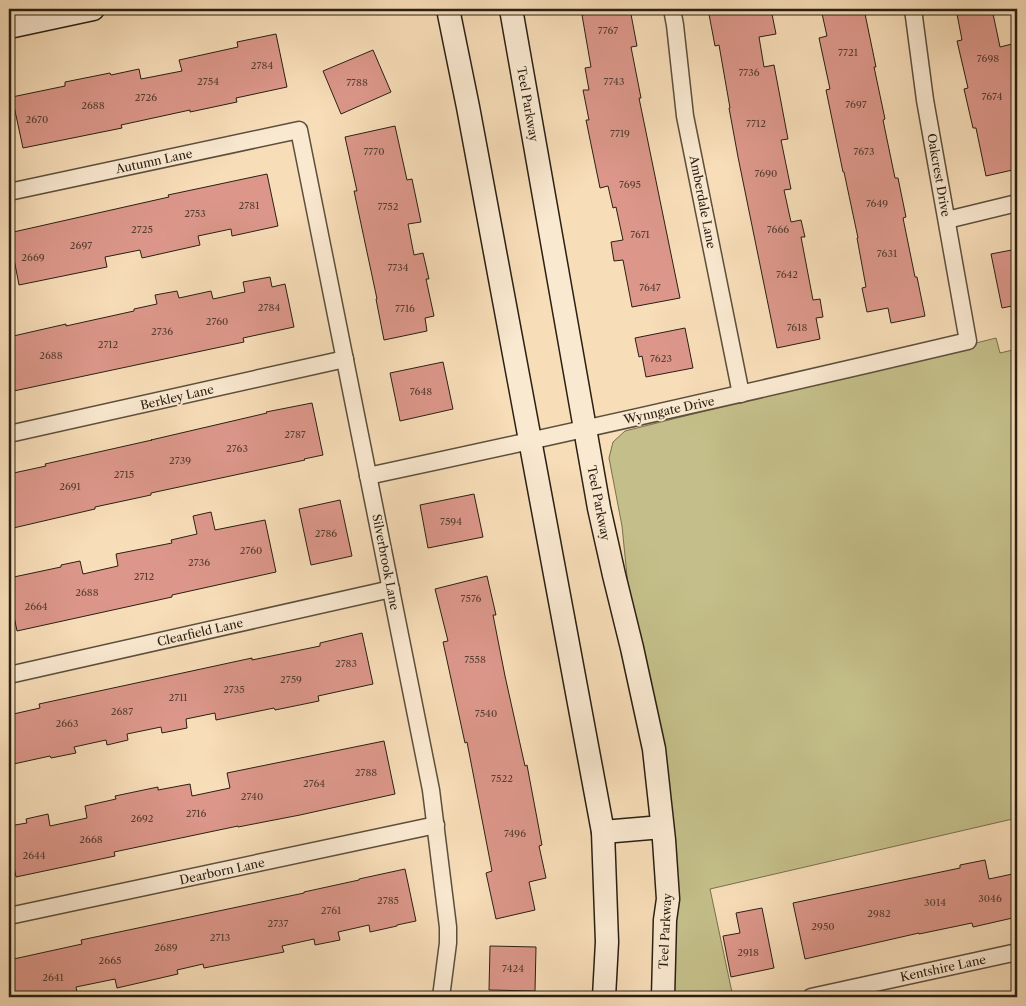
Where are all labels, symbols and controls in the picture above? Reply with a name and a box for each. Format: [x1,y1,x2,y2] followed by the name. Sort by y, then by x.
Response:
[598,24,618,37] house number: 7767
[838,46,859,59] house number: 7721
[977,52,999,65] house number: 7698
[251,59,273,72] house number: 2784
[514,65,542,143] street label: Teel Parkway
[738,66,760,79] house number: 7736
[197,75,219,88] house number: 2754
[604,75,624,88] house number: 7743
[346,76,368,89] house number: 7788
[982,90,1003,103] house number: 7674
[135,91,157,104] house number: 2726
[845,98,867,111] house number: 7697
[81,99,105,112] house number: 2688
[26,113,48,126] house number: 2670
[746,117,766,130] house number: 7712
[610,127,630,140] house number: 7719
[924,132,954,218] street label: Oakcrest Drive
[113,145,194,177] street label: Autumn Lane
[363,145,385,158] house number: 7770
[854,145,874,158] house number: 7673
[686,153,719,250] street label: Amberdale Lane
[755,167,777,180] house number: 7690
[619,178,641,191] house number: 7695
[866,197,888,210] house number: 7649
[239,199,260,212] house number: 2781
[377,200,399,213] house number: 7752
[184,207,206,220] house number: 2753
[131,223,153,236] house number: 2725
[767,223,789,236] house number: 7666
[630,228,651,241] house number: 7671
[70,239,92,252] house number: 2697
[877,247,898,260] house number: 7631
[21,251,45,264] house number: 2669
[387,261,409,274] house number: 7734
[776,268,798,281] house number: 7642
[639,281,661,294] house number: 7647
[258,301,280,314] house number: 2784
[395,302,415,315] house number: 7716
[206,315,228,328] house number: 2760
[787,321,807,334] house number: 7618
[151,325,173,338] house number: 2736
[98,338,119,351] house number: 2712
[39,349,63,362] house number: 2688
[650,352,672,365] house number: 7623
[139,381,216,413] street label: Berkley Lane
[410,385,432,398] house number: 7648
[621,393,716,427] street label: Wynngate Drive
[284,428,306,441] house number: 2787
[226,442,248,455] house number: 2763
[169,454,191,467] house number: 2739
[584,464,614,542] street label: Teel Parkway
[114,468,134,481] house number: 2715
[59,480,82,493] house number: 2691
[369,513,403,612] street label: Silverbrook Lane
[440,515,462,528] house number: 7594
[315,527,337,540] house number: 2786
[240,544,262,557] house number: 2760
[188,556,210,569] house number: 2736
[134,570,155,583] house number: 2712
[75,586,99,599] house number: 2688
[461,592,482,605] house number: 7576
[24,600,48,613] house number: 2664
[156,615,245,649] street label: Clearfield Lane
[464,653,486,666] house number: 7558
[335,657,357,670] house number: 2783
[280,673,302,686] house number: 2759
[223,683,245,696] house number: 2735
[168,691,188,704] house number: 2711
[111,705,133,718] house number: 2687
[475,707,497,720] house number: 7540
[56,717,78,730] house number: 2663
[355,766,377,779] house number: 2788
[491,772,513,785] house number: 7522
[303,777,325,790] house number: 2764
[241,790,263,803] house number: 2740
[186,807,207,820] house number: 2716
[130,812,154,825] house number: 2692
[504,827,526,840] house number: 7496
[79,833,103,846] house number: 2668
[22,849,46,862] house number: 2644
[178,855,266,887] street label: Dearborn Lane
[656,892,674,969] street label: Teel Parkway
[978,892,1002,905] house number: 3046
[377,894,399,907] house number: 2785
[924,896,946,909] house number: 3014
[321,904,342,917] house number: 2761
[867,907,891,920] house number: 2982
[267,917,289,930] house number: 2737
[811,920,835,933] house number: 2950
[210,931,230,944] house number: 2713
[154,941,178,954] house number: 2689
[737,946,759,959] house number: 2918
[899,952,987,984] street label: Kentshire Lane
[99,954,121,967] house number: 2665
[502,962,524,975] house number: 7424
[42,971,65,984] house number: 2641

